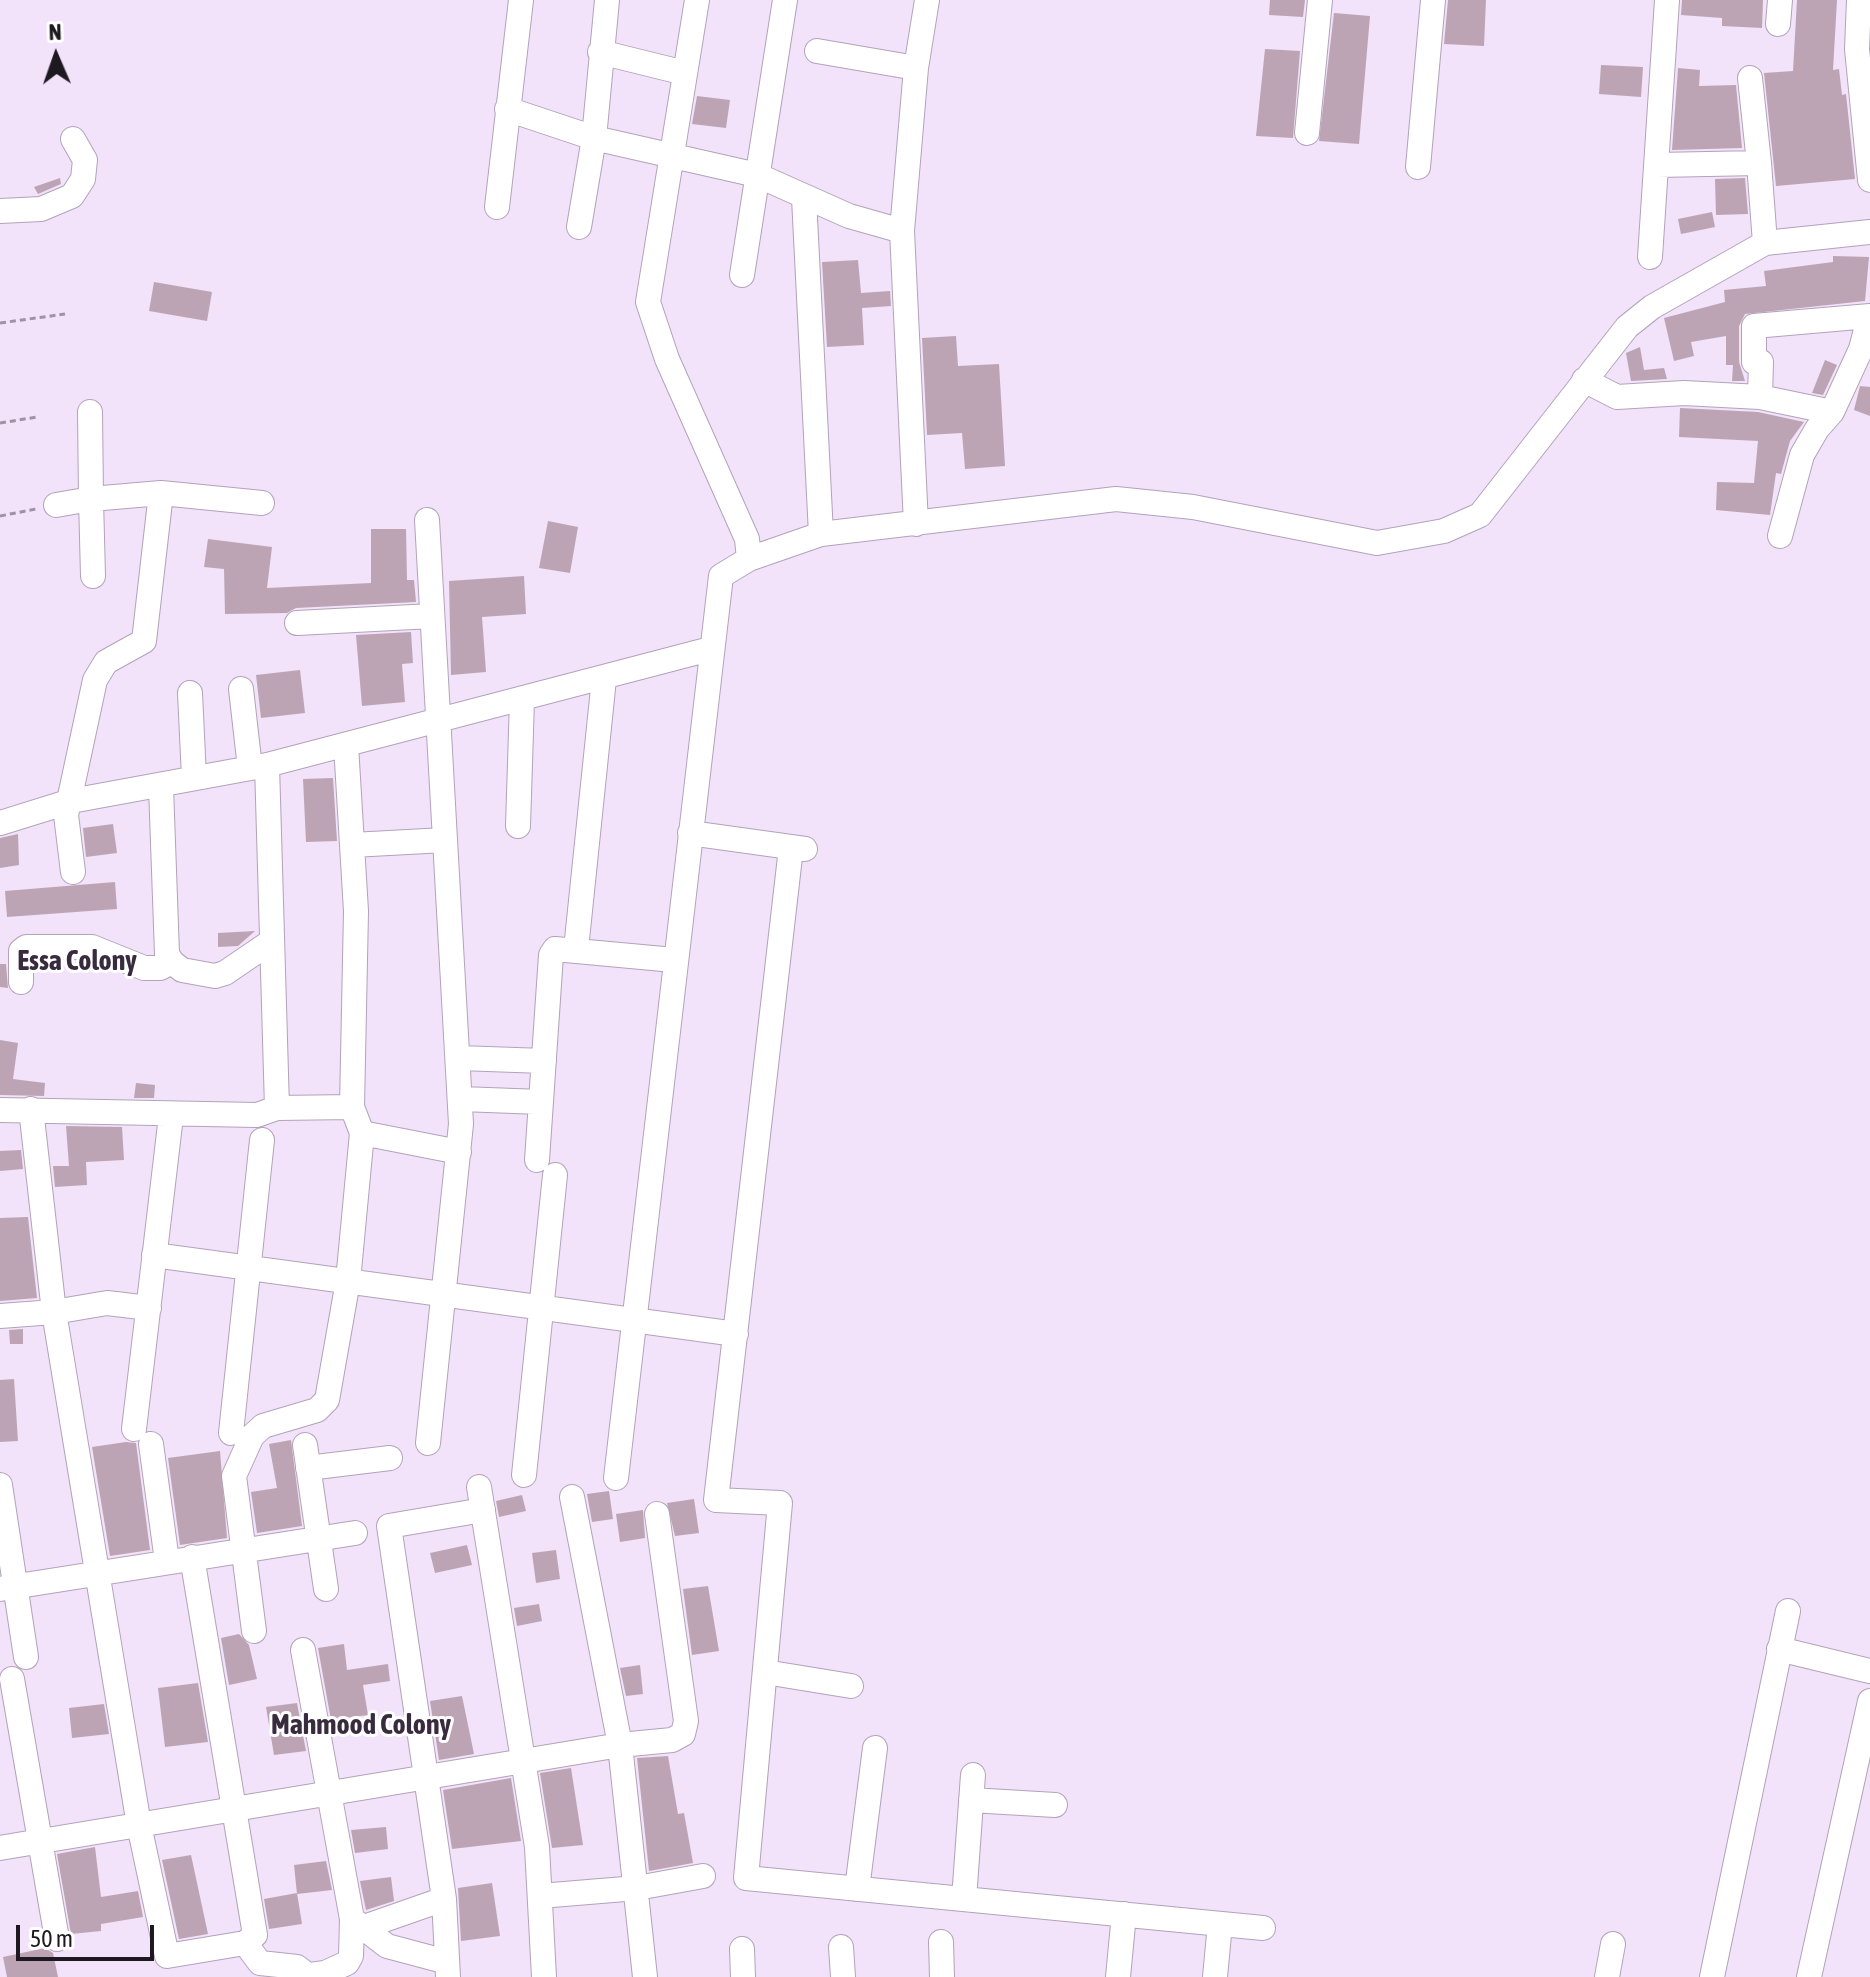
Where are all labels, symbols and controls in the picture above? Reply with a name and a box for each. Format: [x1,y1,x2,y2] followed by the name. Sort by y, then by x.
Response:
[16,16,96,96] north arrow
[48,19,62,45] text: N
[17,944,137,978] district label: Essa Colony
[271,1708,451,1742] district label: Mahmood Colony
[20,1909,158,1959] scale bar
[30,1925,73,1952] text: 50 m

